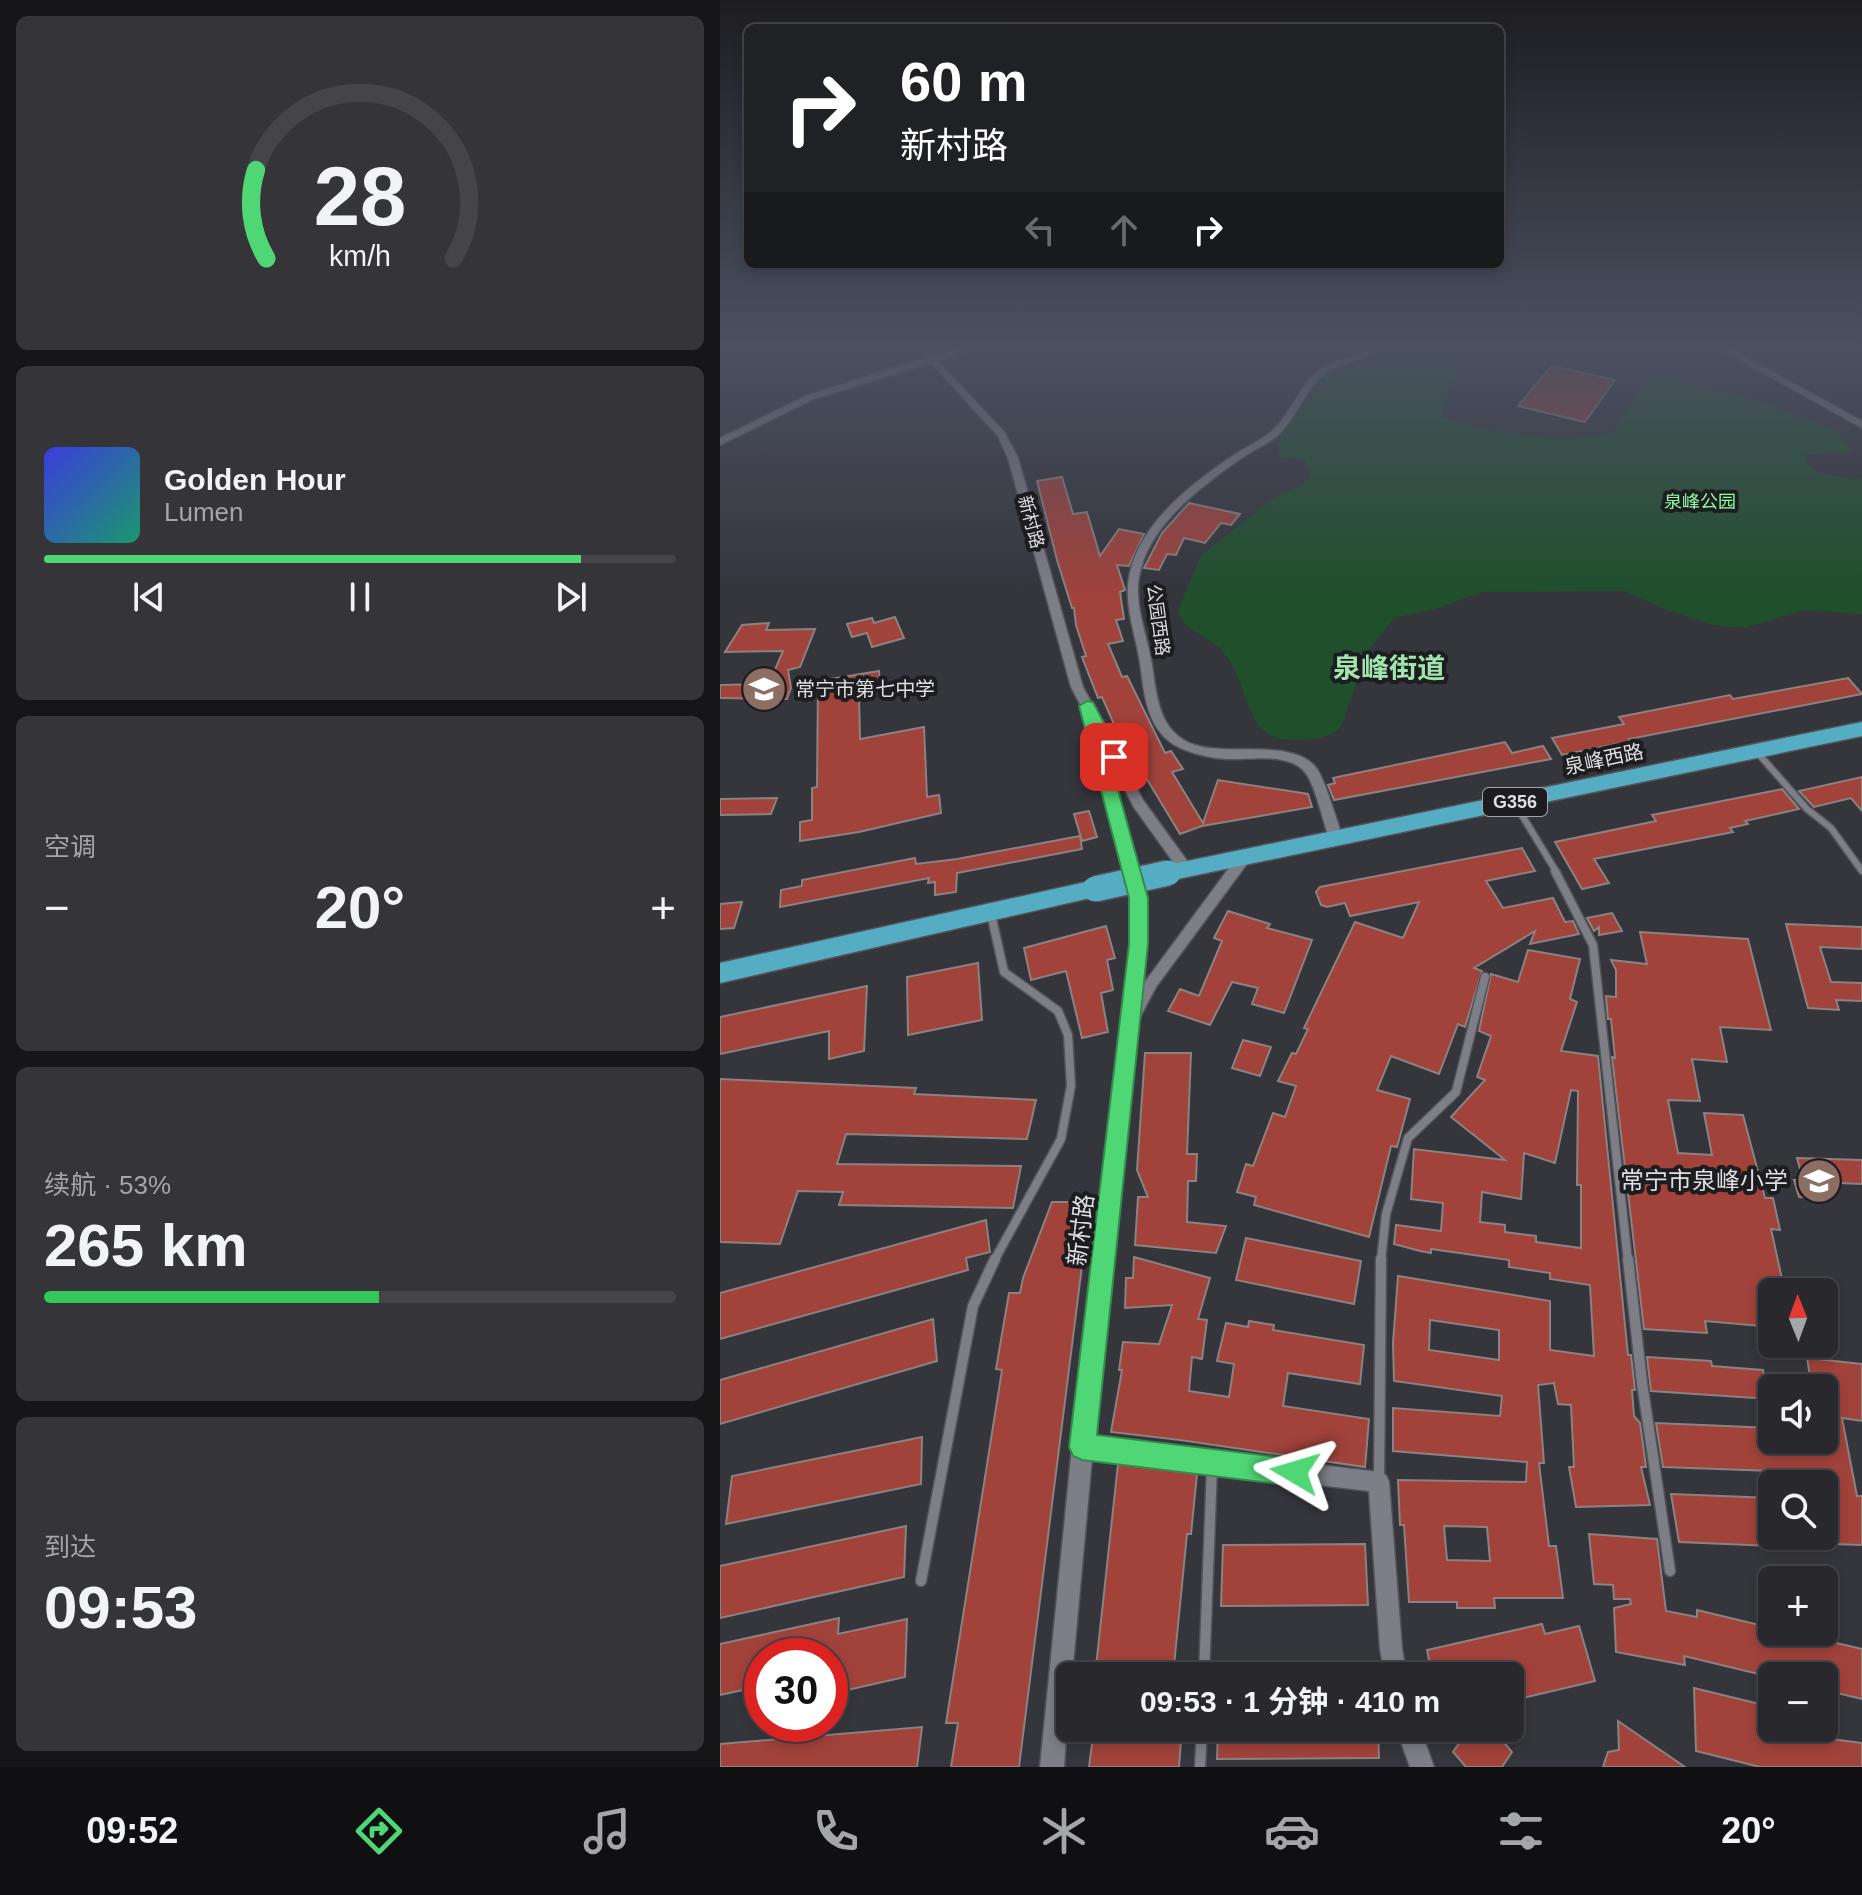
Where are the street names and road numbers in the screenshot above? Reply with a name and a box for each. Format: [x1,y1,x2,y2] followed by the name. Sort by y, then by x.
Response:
[1014,493,1048,551] street label: 新村路
[1143,583,1173,657] street label: 公园西路
[1563,740,1645,778] street label: 泉峰西路
[1483,788,1547,816] road number: G356
[1063,1193,1098,1267] street label: 新村路

